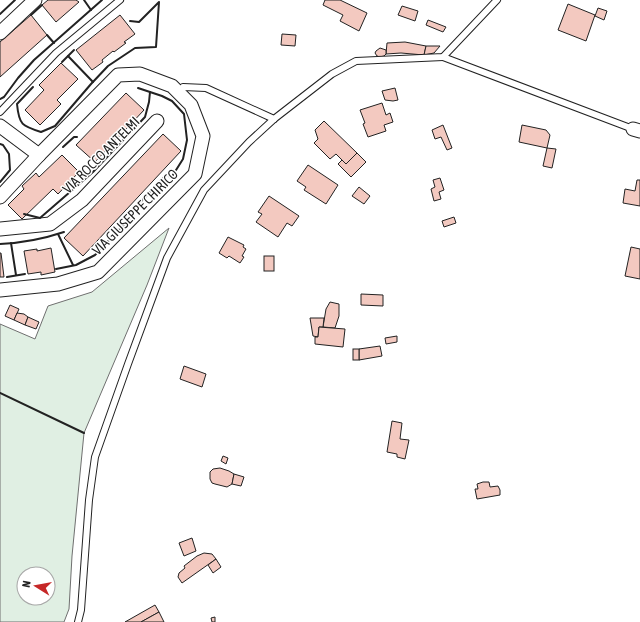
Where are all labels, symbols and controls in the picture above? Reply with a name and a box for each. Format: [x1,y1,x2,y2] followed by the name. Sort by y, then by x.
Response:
[59,113,143,197] street label: VIA ROCCO ANTELMI
[89,166,181,258] street label: VIA GIUSEPPE CHIRICO
[16,566,56,606] north arrow
[20,580,33,588] text: N

